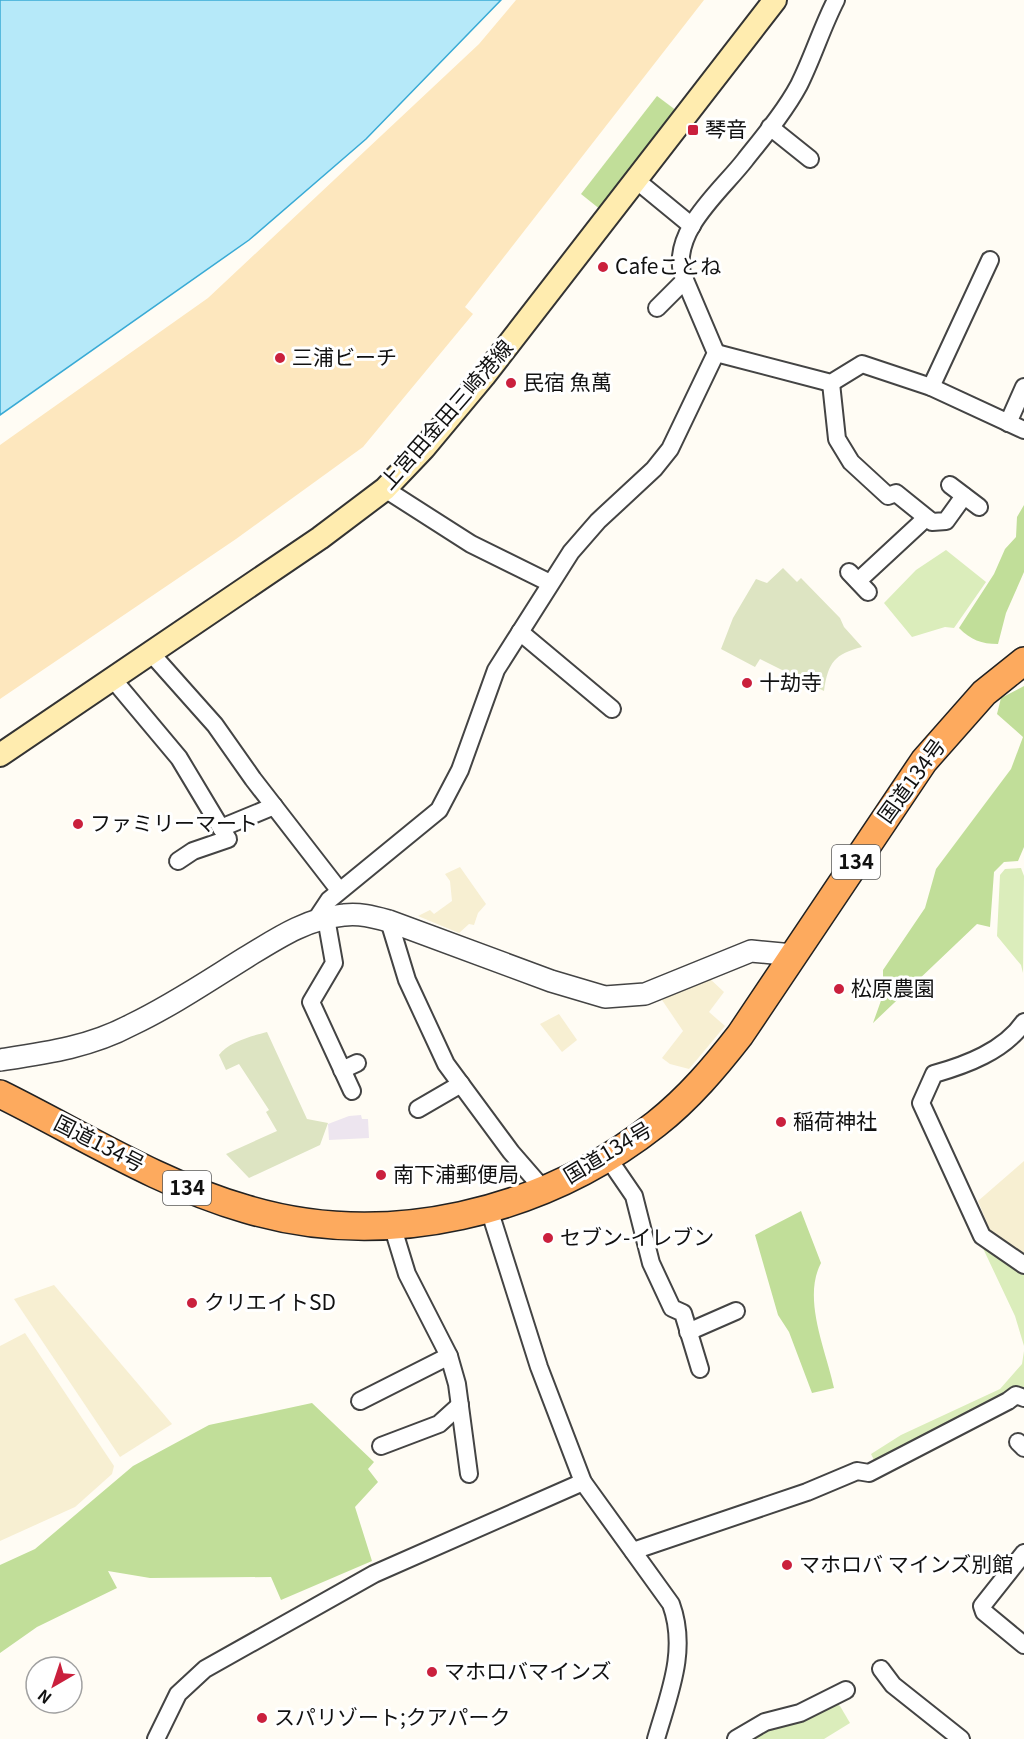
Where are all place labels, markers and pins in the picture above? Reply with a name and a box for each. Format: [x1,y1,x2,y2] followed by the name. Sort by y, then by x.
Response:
[705,113,747,143] place label: 琴音
[686,123,700,137] marker: 琴音
[615,250,721,280] place label: Cafeことね
[596,260,610,274] marker: Cafeことね
[292,341,397,371] place label: 三浦ビーチ
[273,351,287,365] marker: 三浦ビーチ
[523,366,612,396] place label: 民宿 魚萬
[504,376,518,390] marker: 民宿 魚萬
[759,666,822,696] place label: 十劫寺
[740,676,754,690] marker: 十劫寺
[90,807,258,837] place label: ファミリーマート
[71,817,85,831] marker: ファミリーマート
[851,972,935,1002] place label: 松原農園
[832,982,846,996] marker: 松原農園
[793,1105,877,1135] place label: 稲荷神社
[774,1115,788,1129] marker: 稲荷神社
[393,1158,519,1188] place label: 南下浦郵便局
[374,1168,388,1182] marker: 南下浦郵便局
[560,1221,714,1251] place label: セブン-イレブン
[541,1231,555,1245] marker: セブン-イレブン
[204,1286,336,1316] place label: クリエイトSD
[185,1296,199,1310] marker: クリエイトSD
[799,1548,1013,1578] place label: マホロバ マインズ別館
[780,1558,794,1572] marker: マホロバ マインズ別館
[444,1655,612,1685] place label: マホロバマインズ
[425,1665,439,1679] marker: マホロバマインズ
[274,1701,510,1731] place label: スパリゾート;クアパーク
[255,1711,269,1725] marker: スパリゾート;クアパーク

